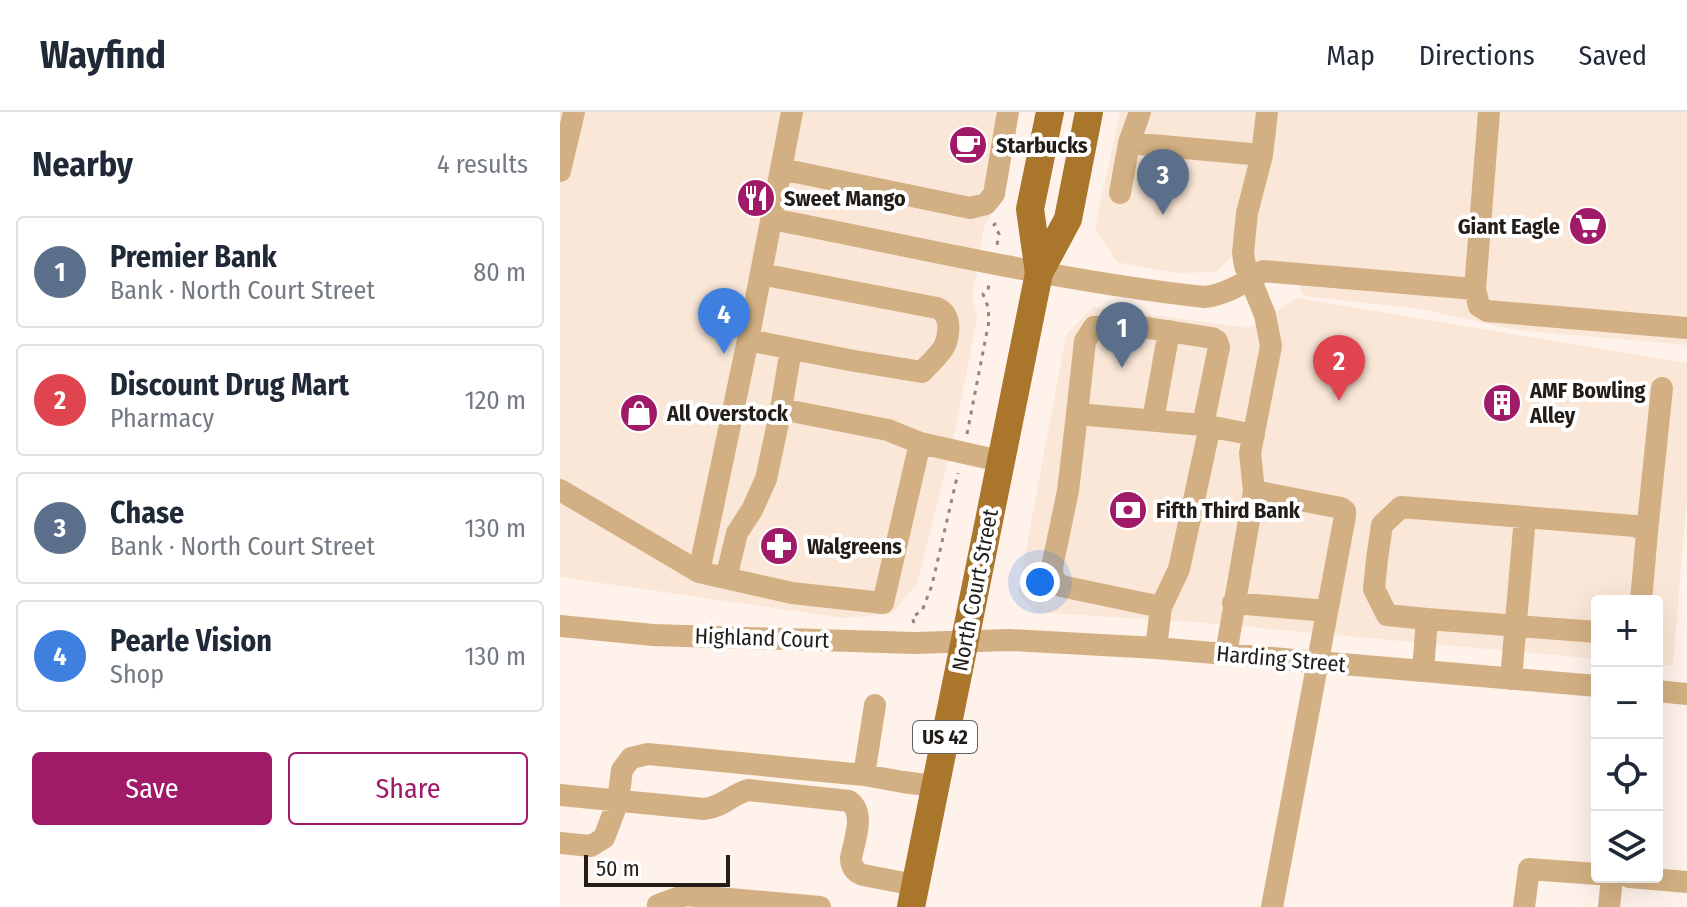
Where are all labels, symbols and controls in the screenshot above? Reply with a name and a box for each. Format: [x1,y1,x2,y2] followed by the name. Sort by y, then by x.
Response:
[40,32,166,78] text: Wayfind
[1326,39,1375,72] text: Map
[1419,39,1535,72] text: Directions
[1579,39,1647,72] text: Saved
[947,124,989,166] cafe icon: Starbucks
[996,132,1088,159] place label: Starbucks
[32,144,133,185] text: Nearby
[437,149,528,180] text: 4 results
[1137,149,1189,215] pin: 3
[735,177,777,219] restaurant icon: Sweet Mango
[784,185,906,212] place label: Sweet Mango
[1567,205,1609,247] supermarket icon: Giant Eagle
[1458,213,1560,240] place label: Giant Eagle
[110,239,277,275] text: Premier Bank
[55,257,66,288] text: 1
[473,257,526,288] text: 80 m
[110,275,375,306] text: Bank · North Court Street
[698,288,750,354] pin: 4
[1096,302,1148,368] pin: 1
[1313,335,1365,401] pin: 2
[110,367,349,403] text: Discount Drug Mart
[1529,377,1645,429] place label: AMF Bowling Alley
[1481,382,1523,424] building icon: AMF Bowling Alley
[54,385,66,416] text: 2
[465,385,526,416] text: 120 m
[618,392,660,434] shop icon: All Overstock
[666,400,789,427] place label: All Overstock
[110,403,214,434] text: Pharmacy
[1107,489,1149,531] bank icon: Fifth Third Bank
[110,495,184,531] text: Chase
[1156,497,1301,524] place label: Fifth Third Bank
[946,506,1004,673] street label: North Court Street
[54,513,66,544] text: 3
[464,513,526,544] text: 130 m
[758,525,800,567] pharmacy icon: Walgreens
[110,531,375,562] text: Bank · North Court Street
[807,533,902,560] place label: Walgreens
[1020,562,1060,602] your location
[1591,595,1663,883] map controls
[1591,595,1663,667] button: +
[694,622,831,654] street label: Highland Court
[110,623,272,659] text: Pearle Vision
[1215,640,1348,678] street label: Harding Street
[53,641,67,672] text: 4
[464,641,526,672] text: 130 m
[110,659,164,690] text: Shop
[1591,667,1663,739] button: −
[913,721,977,753] road number: US 42
[1591,739,1663,811] button: locate
[32,752,272,825] button: Save
[288,752,528,825] button: Share
[1591,811,1663,883] button: layers
[584,851,730,887] scale bar
[596,855,640,882] text: 50 m

